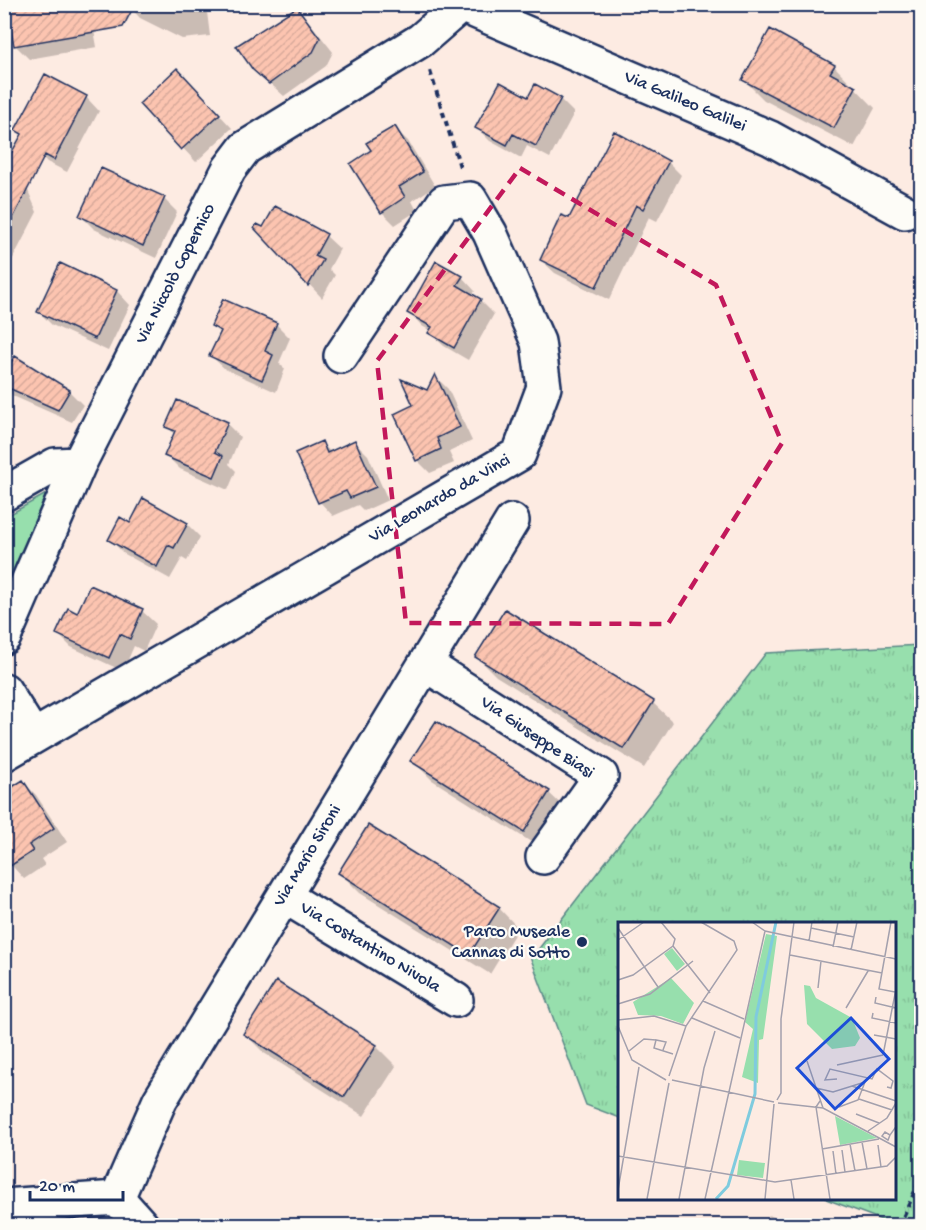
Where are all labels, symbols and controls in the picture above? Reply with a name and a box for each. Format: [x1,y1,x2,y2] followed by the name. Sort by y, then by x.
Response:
[620,66,749,137] street label: Via Galileo Galilei
[131,200,220,348] street label: Via Niccolò Copernico
[365,450,515,549] street label: Via Leonardo da Vinci
[475,692,598,784] street label: Via Giuseppe Biasi
[269,801,347,912] street label: Via Mario Sironi
[295,897,445,999] street label: Via Costantino Nivola
[452,922,571,964] place label: Parco Museale Cannas di Sotto
[618,922,896,1200] inset map
[575,935,589,949] marker: Parco Museale Cannas di Sotto
[30,1164,123,1202] scale bar
[39,1177,75,1198] text: 20 m

